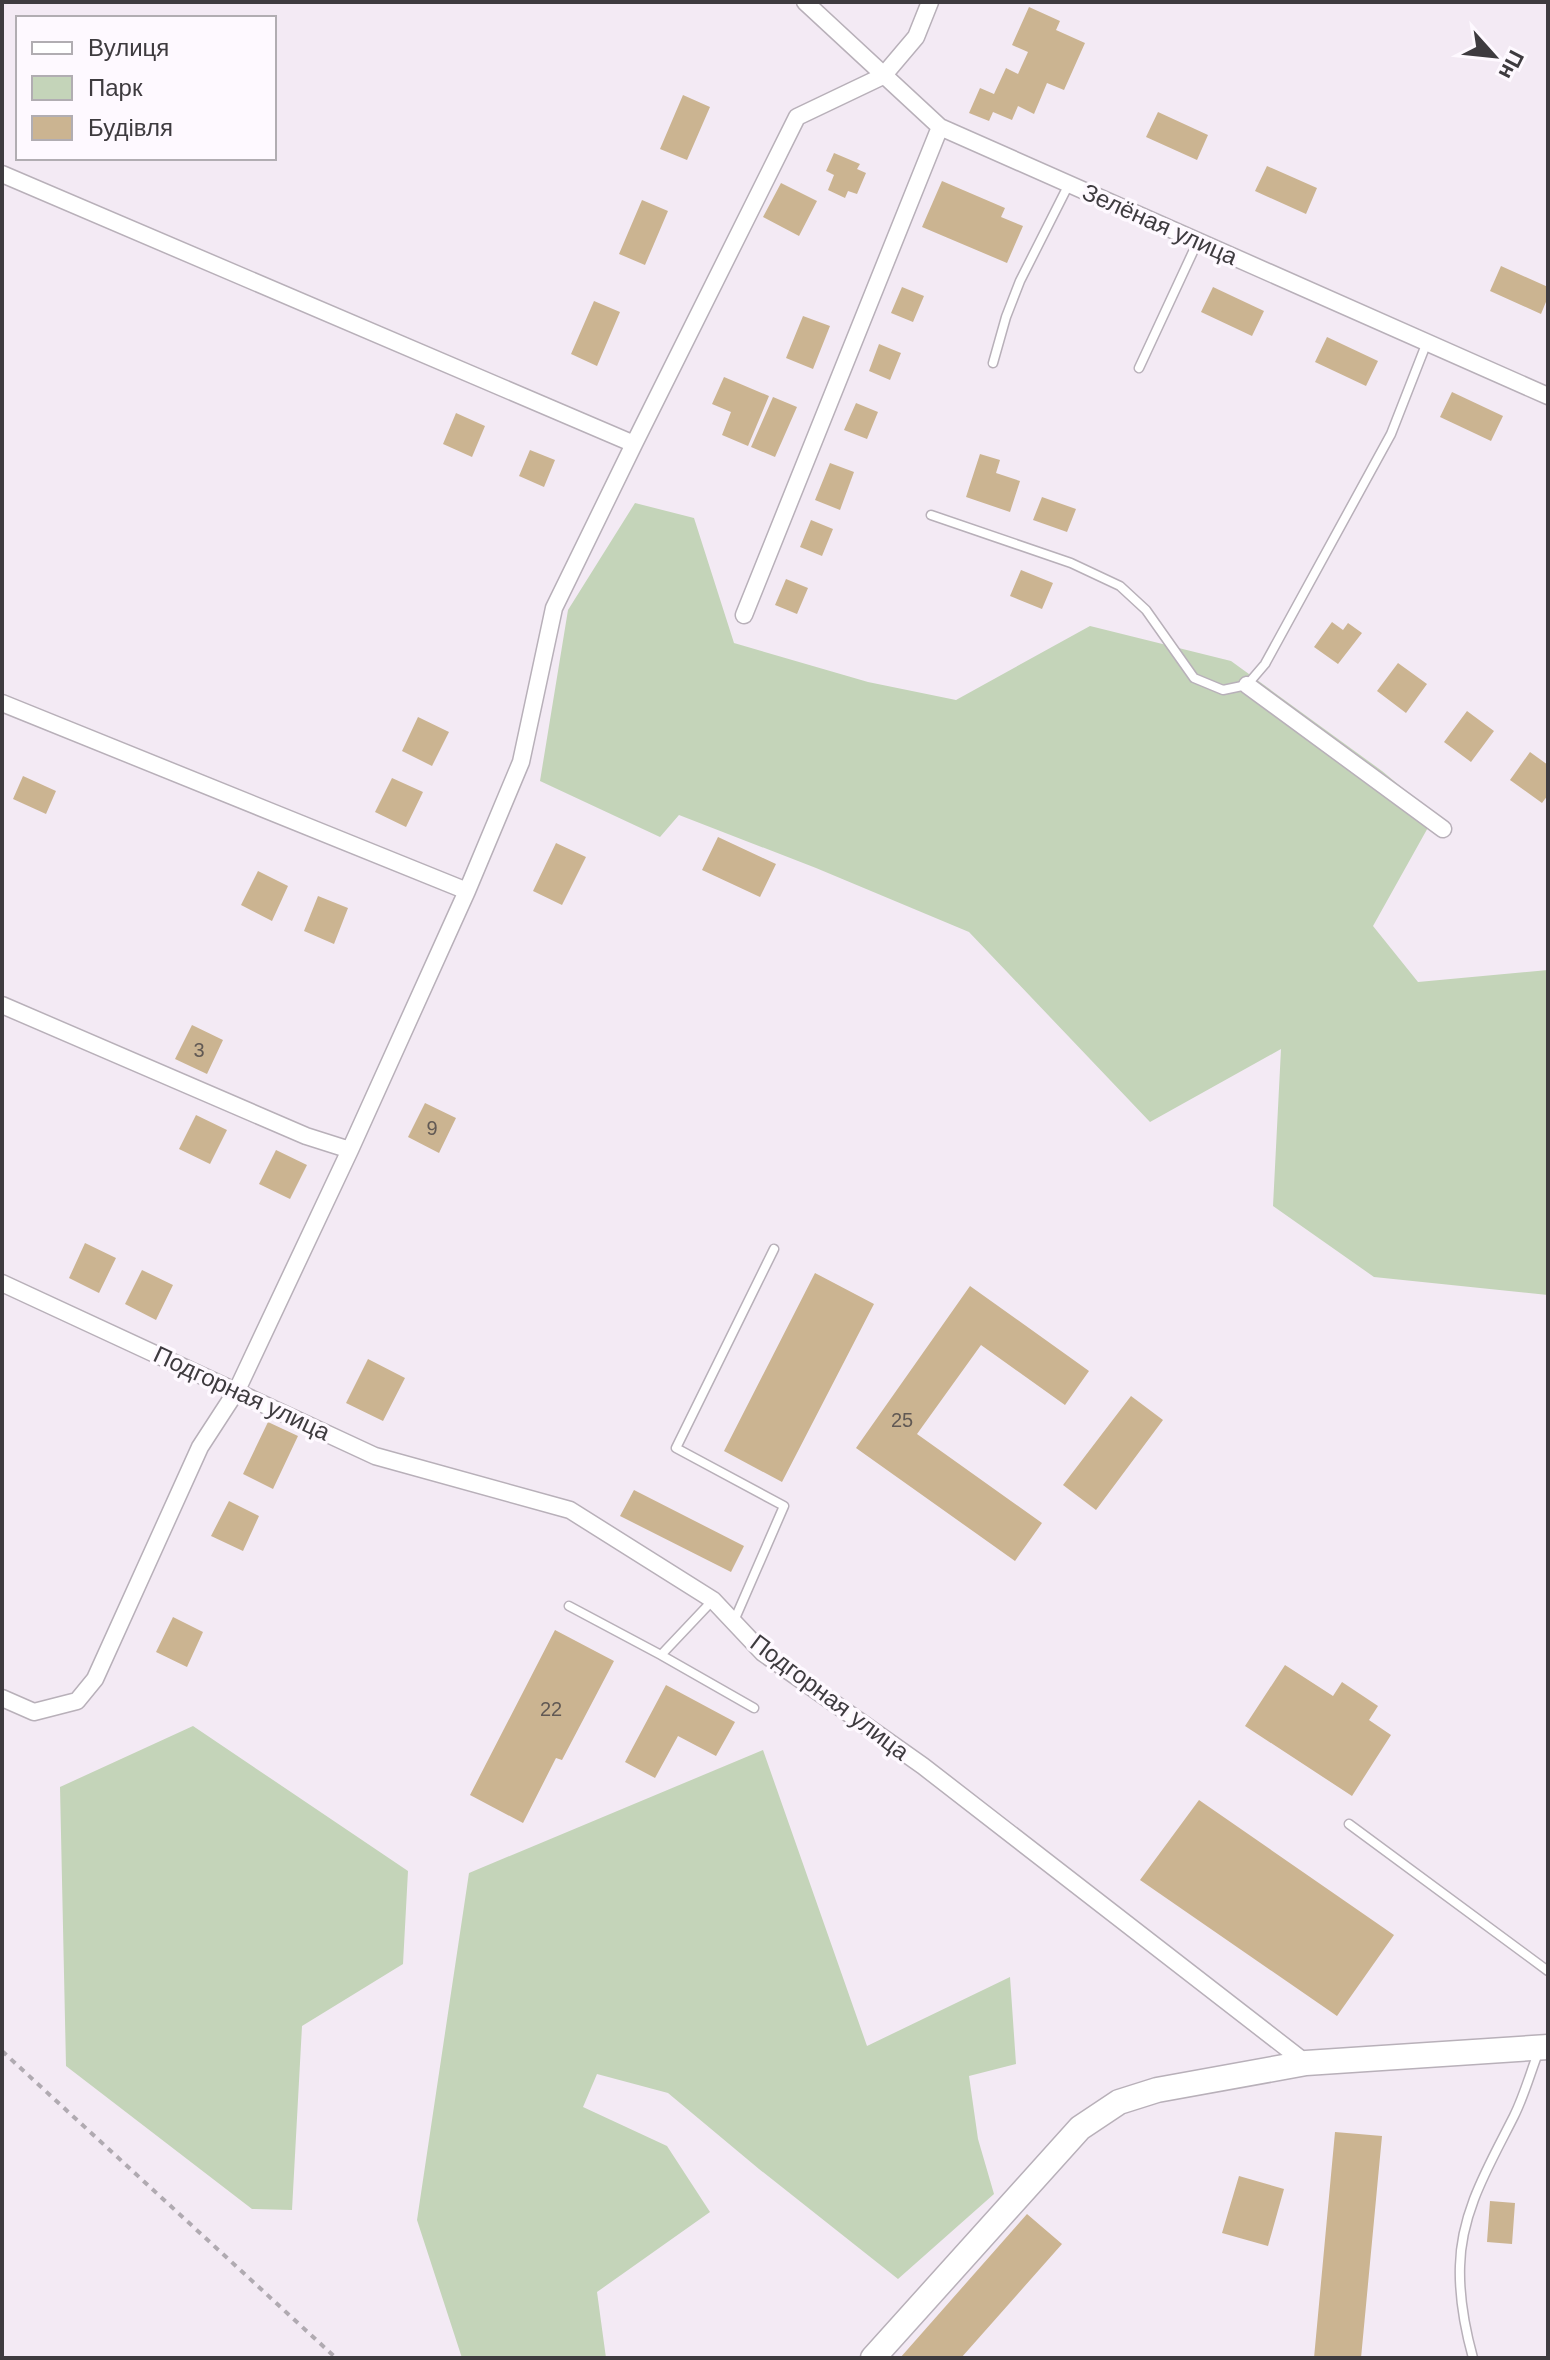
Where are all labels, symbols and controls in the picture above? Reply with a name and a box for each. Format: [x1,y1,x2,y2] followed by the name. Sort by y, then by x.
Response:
[16,16,276,160] legend
[1454,16,1534,96] north arrow
[88,34,169,61] text: Вулиця
[1494,46,1529,83] text: Пн
[88,74,143,101] text: Парк
[88,114,173,141] text: Будівля
[1078,178,1242,270] street label: Зелёная улица
[193,1039,205,1061] house number: 3
[426,1117,438,1139] house number: 9
[150,1340,335,1446] street label: Подгорная улица
[891,1409,913,1431] house number: 25
[746,1629,915,1766] street label: Подгорная улица
[540,1698,562,1720] house number: 22

